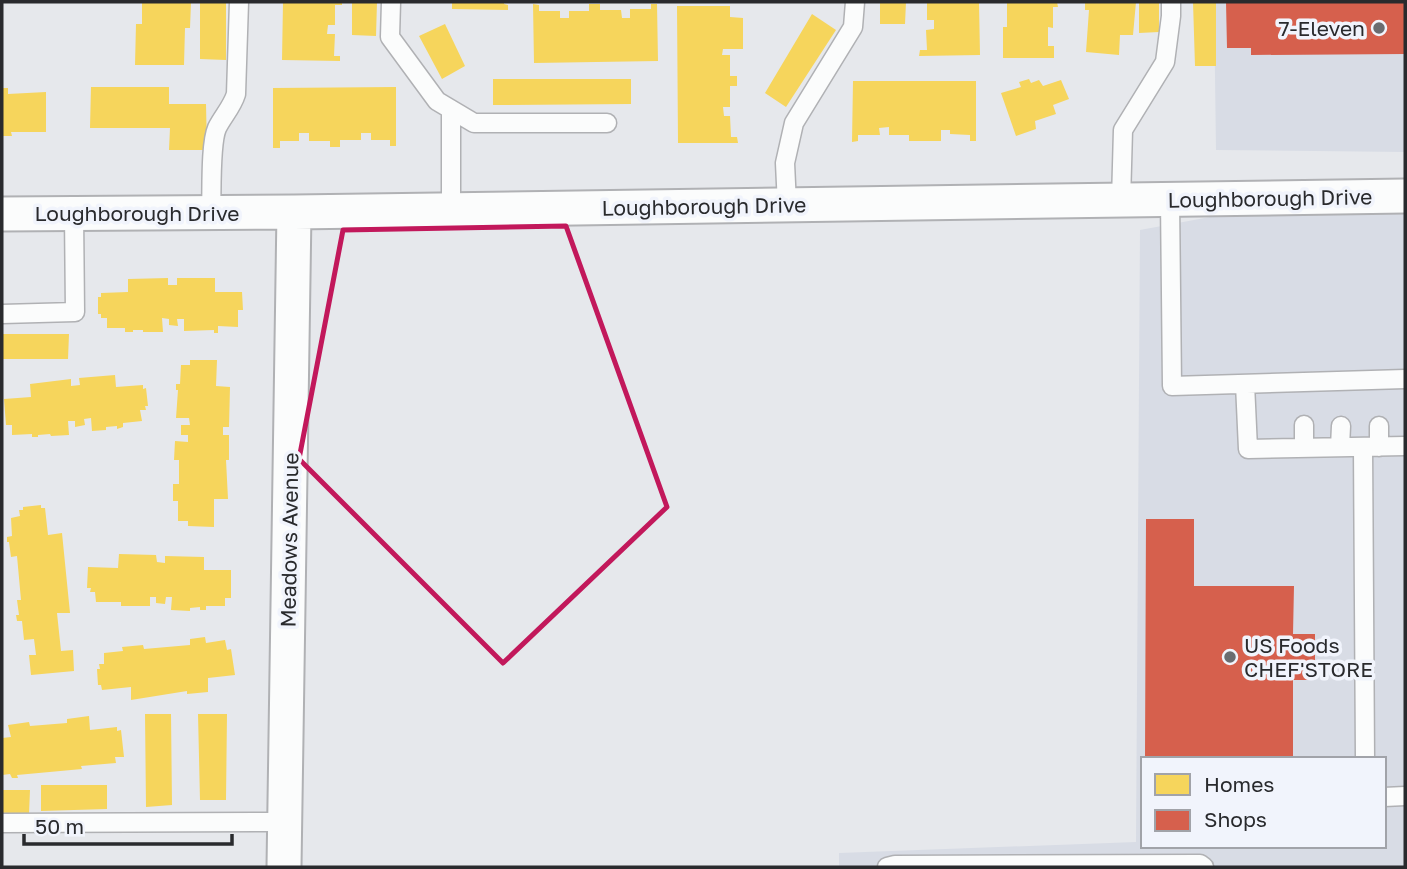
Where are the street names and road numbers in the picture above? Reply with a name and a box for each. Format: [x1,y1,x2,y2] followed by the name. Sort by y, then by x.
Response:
[1167,183,1373,213] street label: Loughborough Drive
[601,191,807,221] street label: Loughborough Drive
[35,200,239,226] street label: Loughborough Drive
[274,452,304,628] street label: Meadows Avenue

